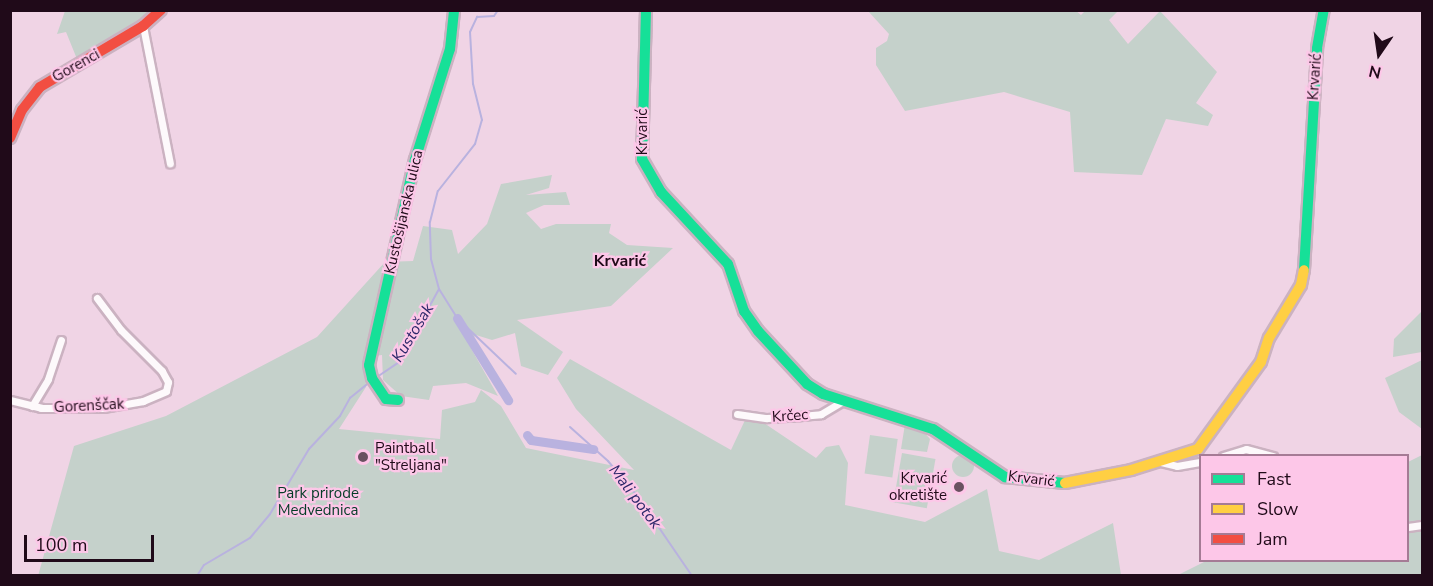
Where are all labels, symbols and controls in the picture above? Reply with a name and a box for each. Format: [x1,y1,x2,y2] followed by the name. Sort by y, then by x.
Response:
[1349,24,1409,84] north arrow
[49,46,103,86] street label: Gorenci
[1304,53,1326,101] street label: Krvarić
[1367,59,1383,84] text: N
[634,109,652,155] street label: Krvarić
[381,148,427,276] street label: Kustošijanska ulica
[594,251,646,271] district label: Krvarić
[388,300,438,366] water label: Kustošak
[53,395,125,417] street label: Gorenščak
[771,406,809,426] street label: Krčec
[375,439,447,474] place label: Paintball "Streljana"
[356,450,370,464] marker: Paintball "Streljana"
[1199,454,1409,562] legend
[605,461,665,533] water label: Mali potok
[1007,467,1055,491] street label: Krvarić
[1257,467,1291,491] text: Fast
[889,469,947,504] place label: Krvarić okretište
[952,480,966,494] marker: Krvarić okretište
[277,484,359,519] park label: Park prirode Medvednica
[1257,497,1298,521] text: Slow
[27,523,158,561] scale bar
[1257,527,1288,551] text: Jam
[35,533,87,557] text: 100 m

